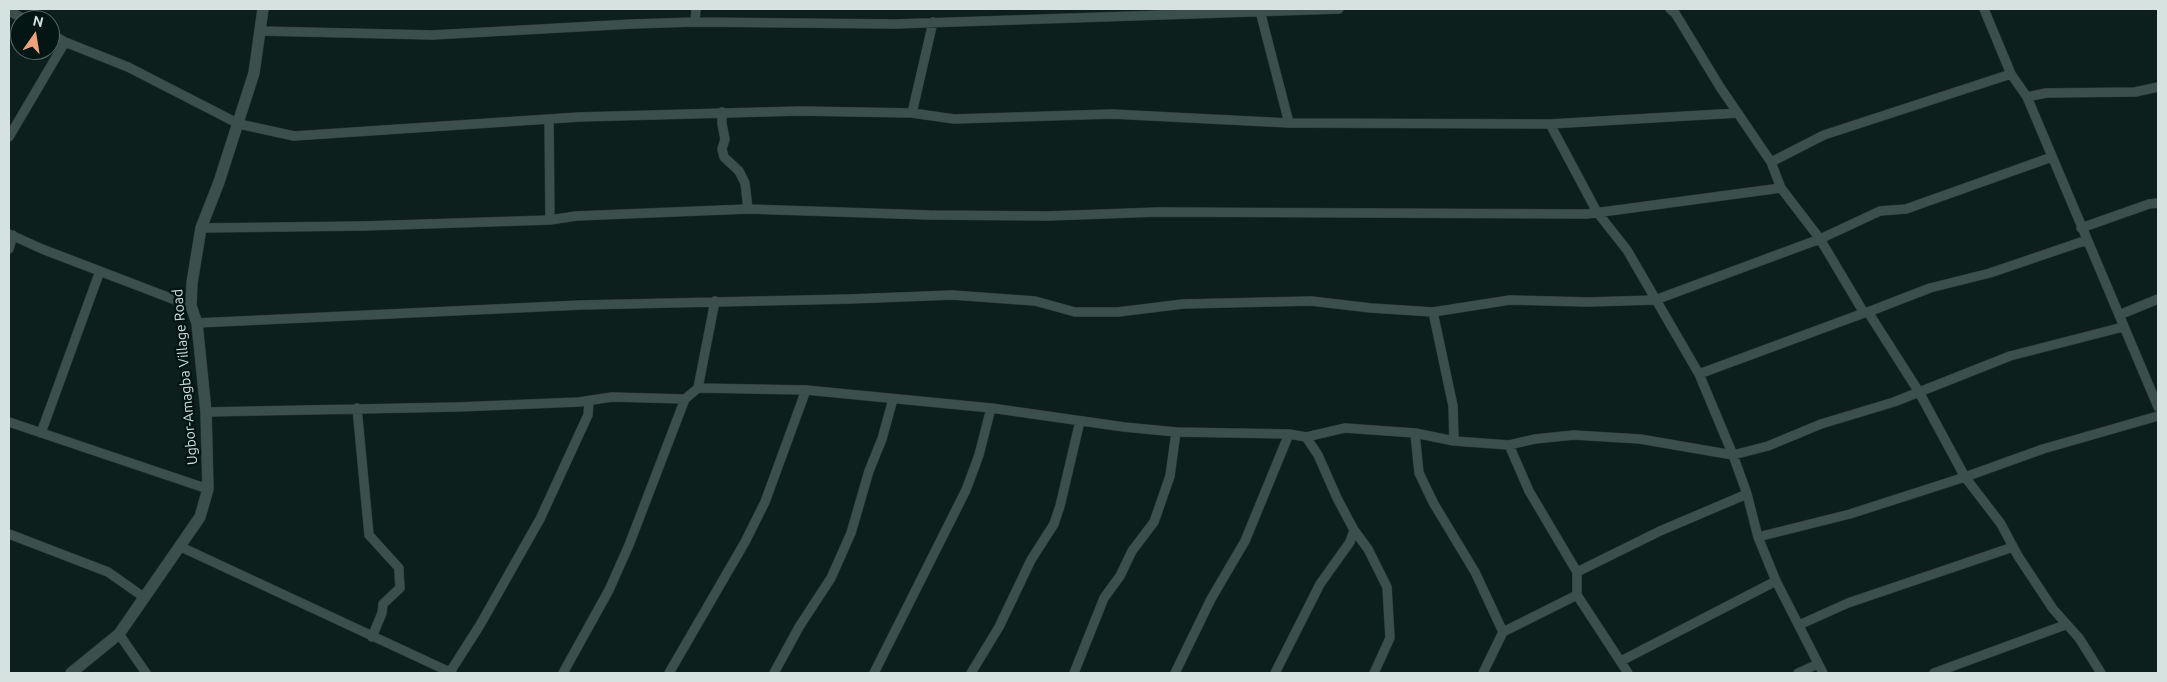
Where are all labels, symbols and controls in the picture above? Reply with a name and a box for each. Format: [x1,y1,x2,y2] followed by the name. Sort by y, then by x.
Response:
[10,10,60,60] north arrow
[31,12,45,30] text: N
[169,288,201,466] street label: Ugbor-Amagba Village Road

